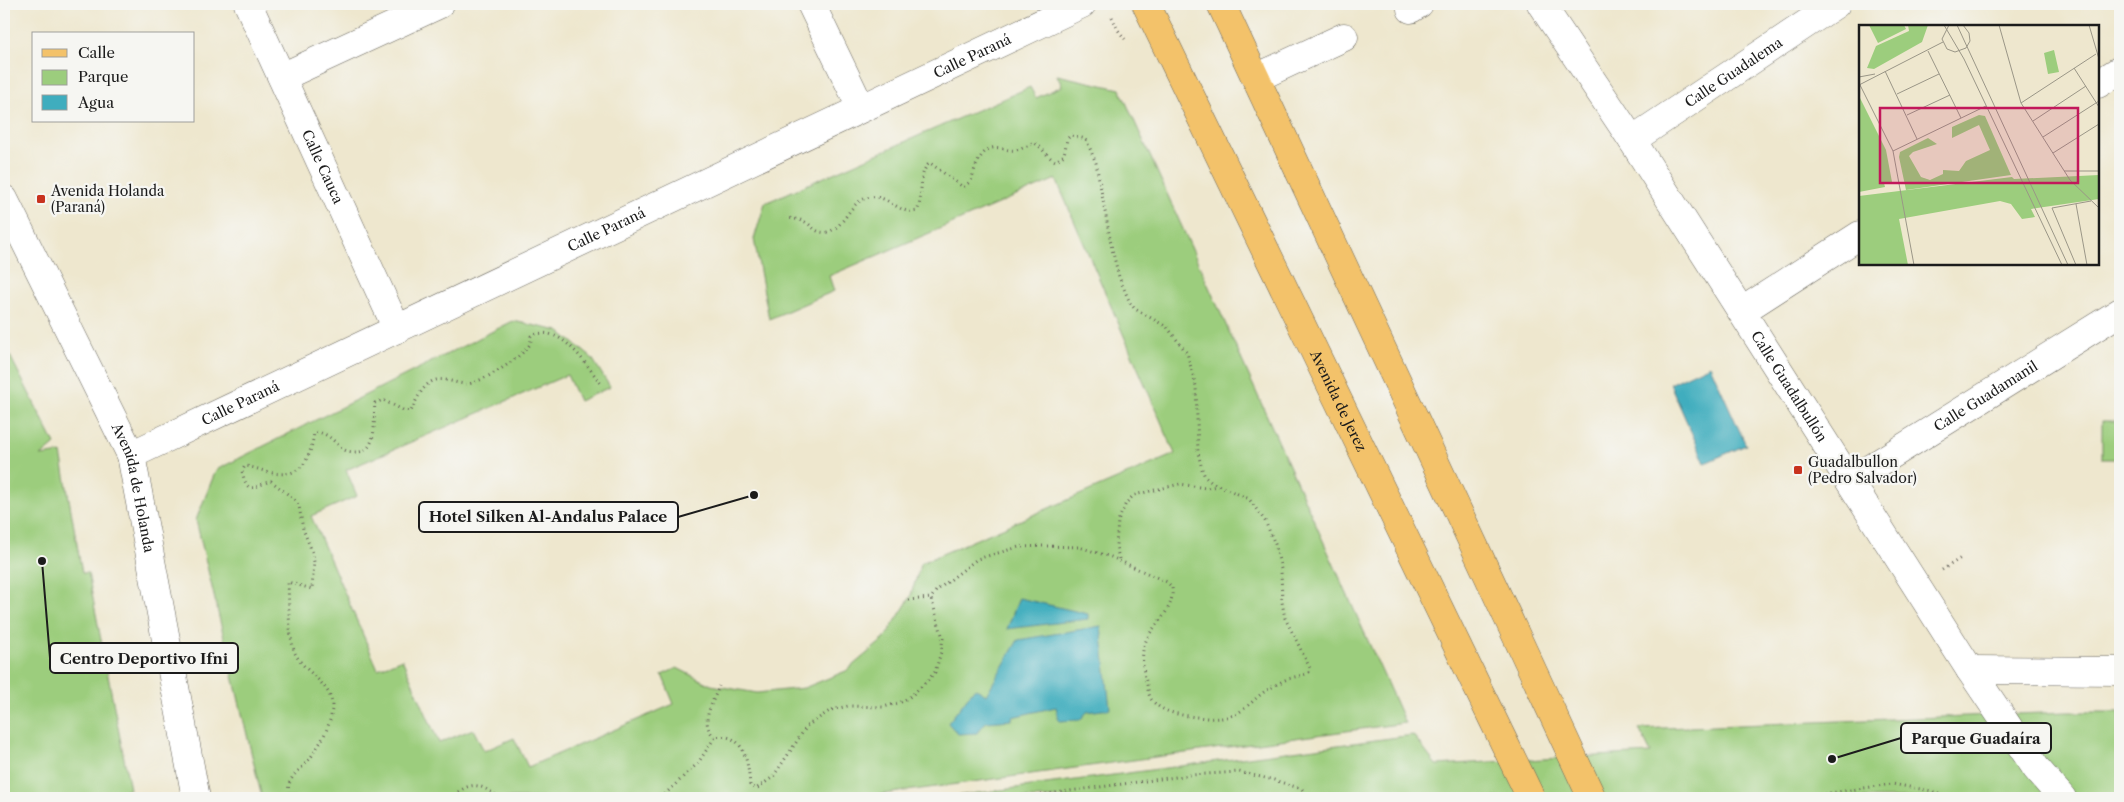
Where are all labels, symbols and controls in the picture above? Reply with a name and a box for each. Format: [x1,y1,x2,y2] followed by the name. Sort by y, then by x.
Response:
[1859,25,2099,265] inset map
[930,30,1015,82] street label: Calle Paraná
[32,32,195,122] legend
[1681,33,1786,111] street label: Calle Guadalema
[78,43,115,62] text: Calle
[78,67,128,86] text: Parque
[77,93,114,112] text: Agua
[298,127,348,207] street label: Calle Cauca
[50,182,165,216] place label: Avenida Holanda (Paraná)
[35,193,47,205] marker: Avenida Holanda (Paraná)
[564,203,649,256] street label: Calle Paraná
[1747,328,1831,446] street label: Calle Guadalbullón
[1306,346,1371,454] street label: Avenida de Jerez
[1930,357,2041,435] street label: Calle Guadamanil
[199,377,283,429] street label: Calle Paraná
[107,419,158,555] street label: Avenida de Holanda
[1808,453,1917,487] place label: Guadalbullon (Pedro Salvador)
[1792,464,1804,476] marker: Guadalbullon (Pedro Salvador)
[419,502,678,532] callout: Hotel Silken Al-Andalus Palace
[429,507,667,526] text: Hotel Silken Al-Andalus Palace
[50,643,238,673] callout: Centro Deportivo Ifni
[60,649,229,668] text: Centro Deportivo Ifni
[1901,723,2051,753] callout: Parque Guadaíra
[1911,729,2041,748] text: Parque Guadaíra

